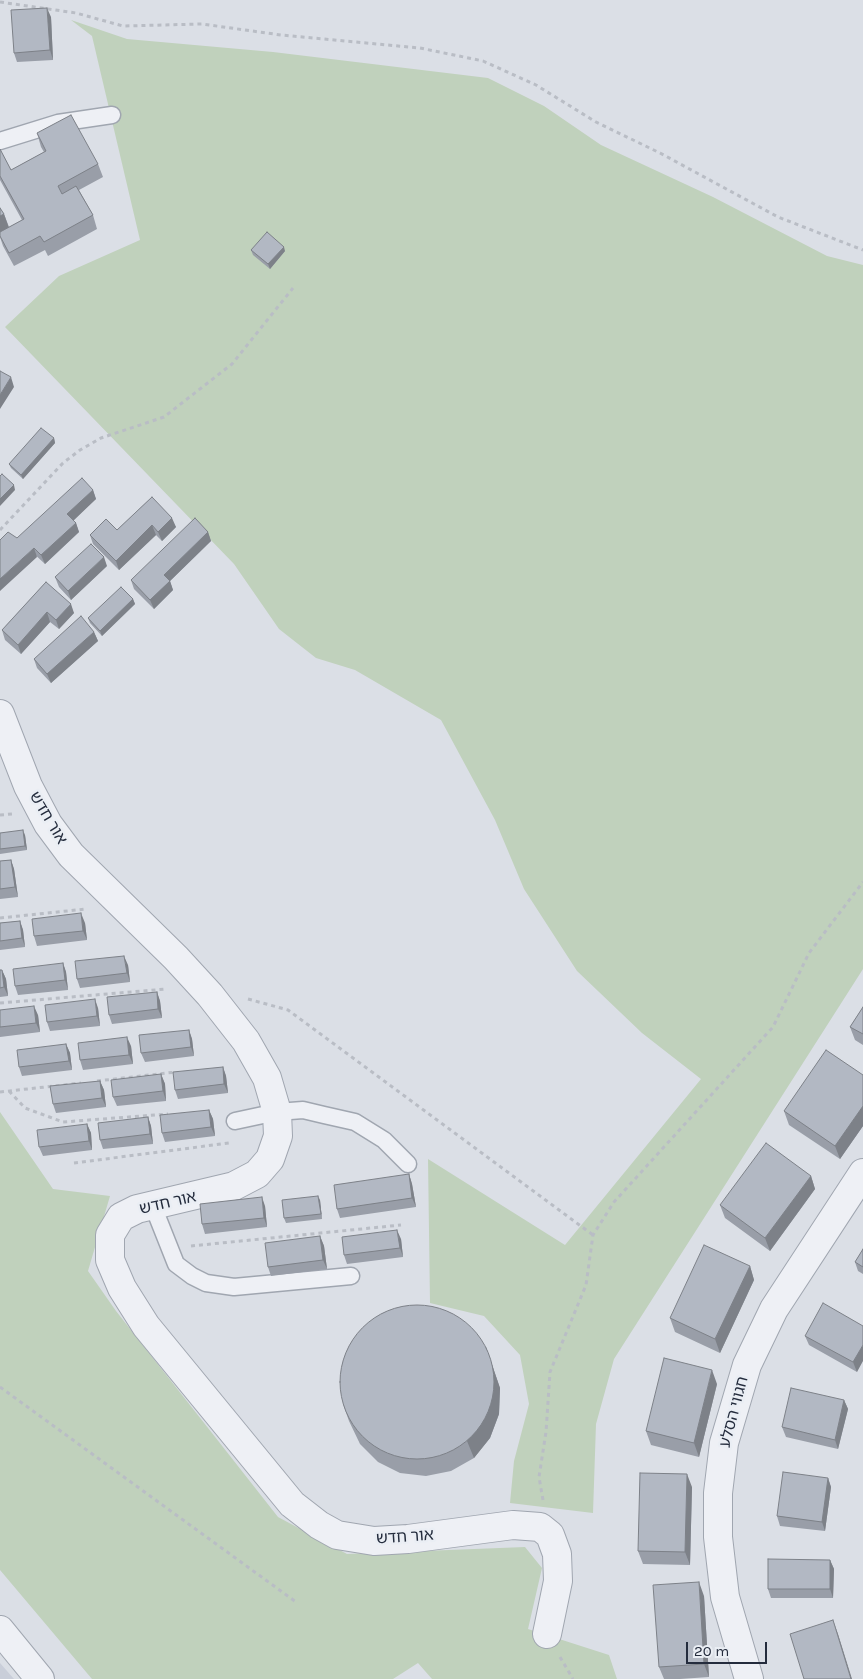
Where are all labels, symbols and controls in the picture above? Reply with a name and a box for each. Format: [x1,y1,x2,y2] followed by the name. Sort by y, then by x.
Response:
[25,788,71,848] street label: אור חדש
[138,1187,198,1219] street label: אור חדש
[715,1374,753,1450] street label: חגווי הסלע
[375,1525,435,1549] street label: אור חדש
[688,1632,769,1664] scale bar
[694,1642,729,1660] text: 20 m

